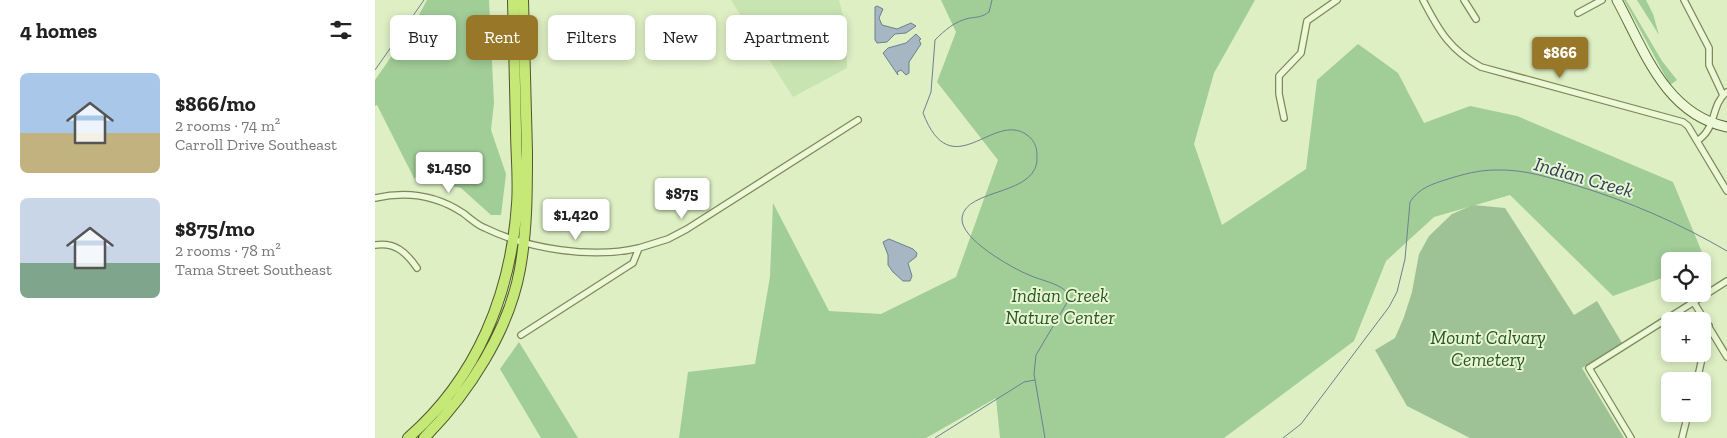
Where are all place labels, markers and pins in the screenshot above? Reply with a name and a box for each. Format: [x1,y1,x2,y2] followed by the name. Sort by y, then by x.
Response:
[1530,36,1590,79] pin: $866
[408,152,490,194] pin: $1,450
[652,178,712,220] pin: $875
[535,198,617,241] pin: $1,420

